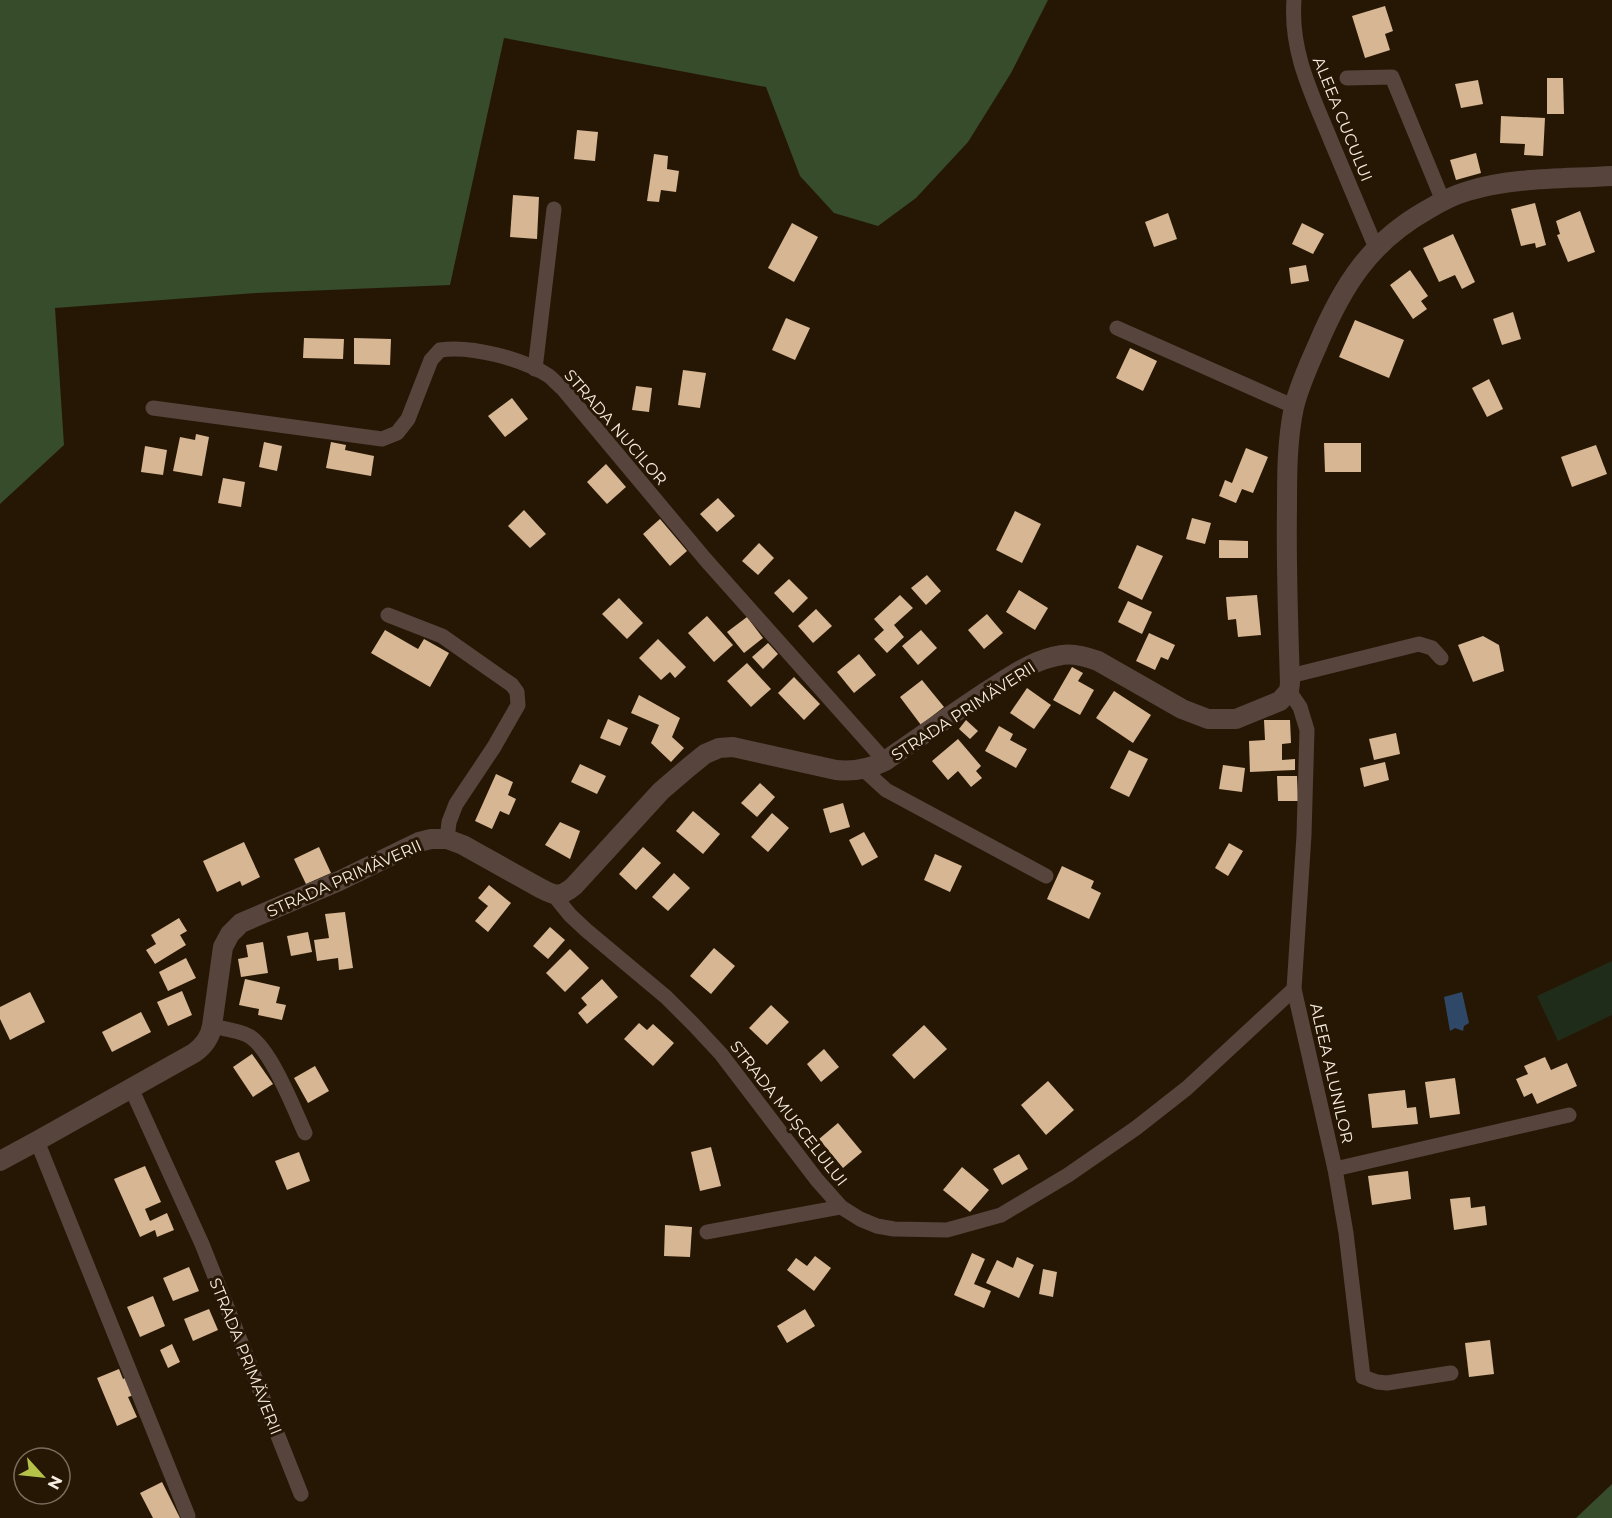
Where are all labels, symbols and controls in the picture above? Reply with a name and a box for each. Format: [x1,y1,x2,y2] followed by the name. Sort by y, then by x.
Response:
[1309,54,1376,184] street label: ALEEA CUCULUI
[560,366,671,489] street label: STRADA NUCILOR
[888,658,1039,765] street label: STRADA PRIMĂVERII
[264,836,425,921] street label: STRADA PRIMĂVERII
[1306,1001,1357,1145] street label: ALEEA ALUNILOR
[725,1037,851,1190] street label: STRADA MUȘCELULUI
[205,1275,286,1437] street label: STRADA PRIMĂVERII
[12,1446,72,1506] north arrow
[44,1473,66,1493] text: N

